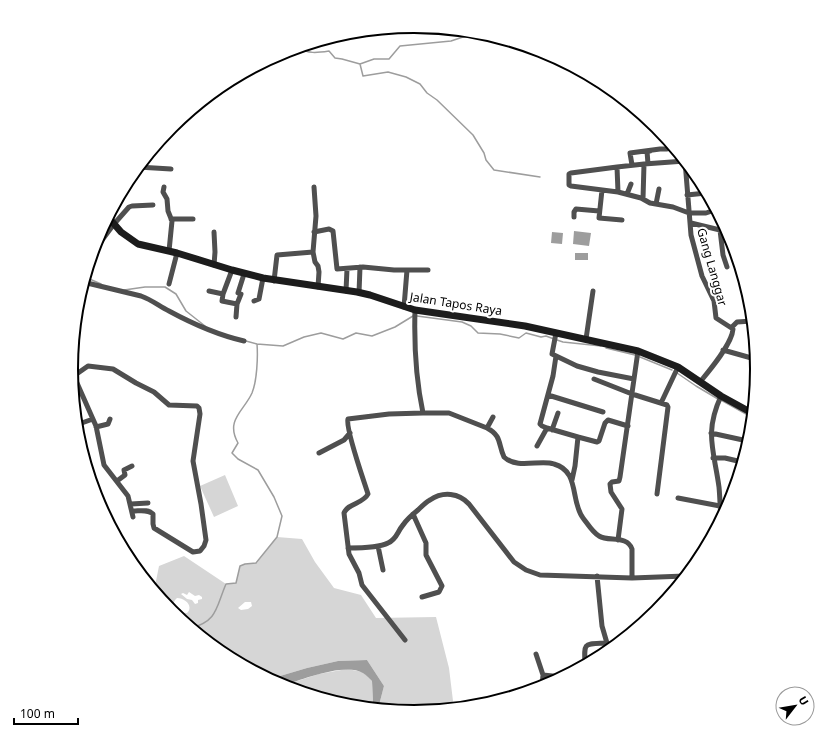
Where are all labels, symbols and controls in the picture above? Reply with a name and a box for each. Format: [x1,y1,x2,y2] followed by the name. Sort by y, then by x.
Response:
[693,226,732,308] street label: Gang Langgar
[408,288,504,319] street label: Jalan Tapos Raya
[775,686,815,726] north arrow
[795,693,813,708] text: U
[14,700,78,726] scale bar
[20,705,55,722] text: 100 m

